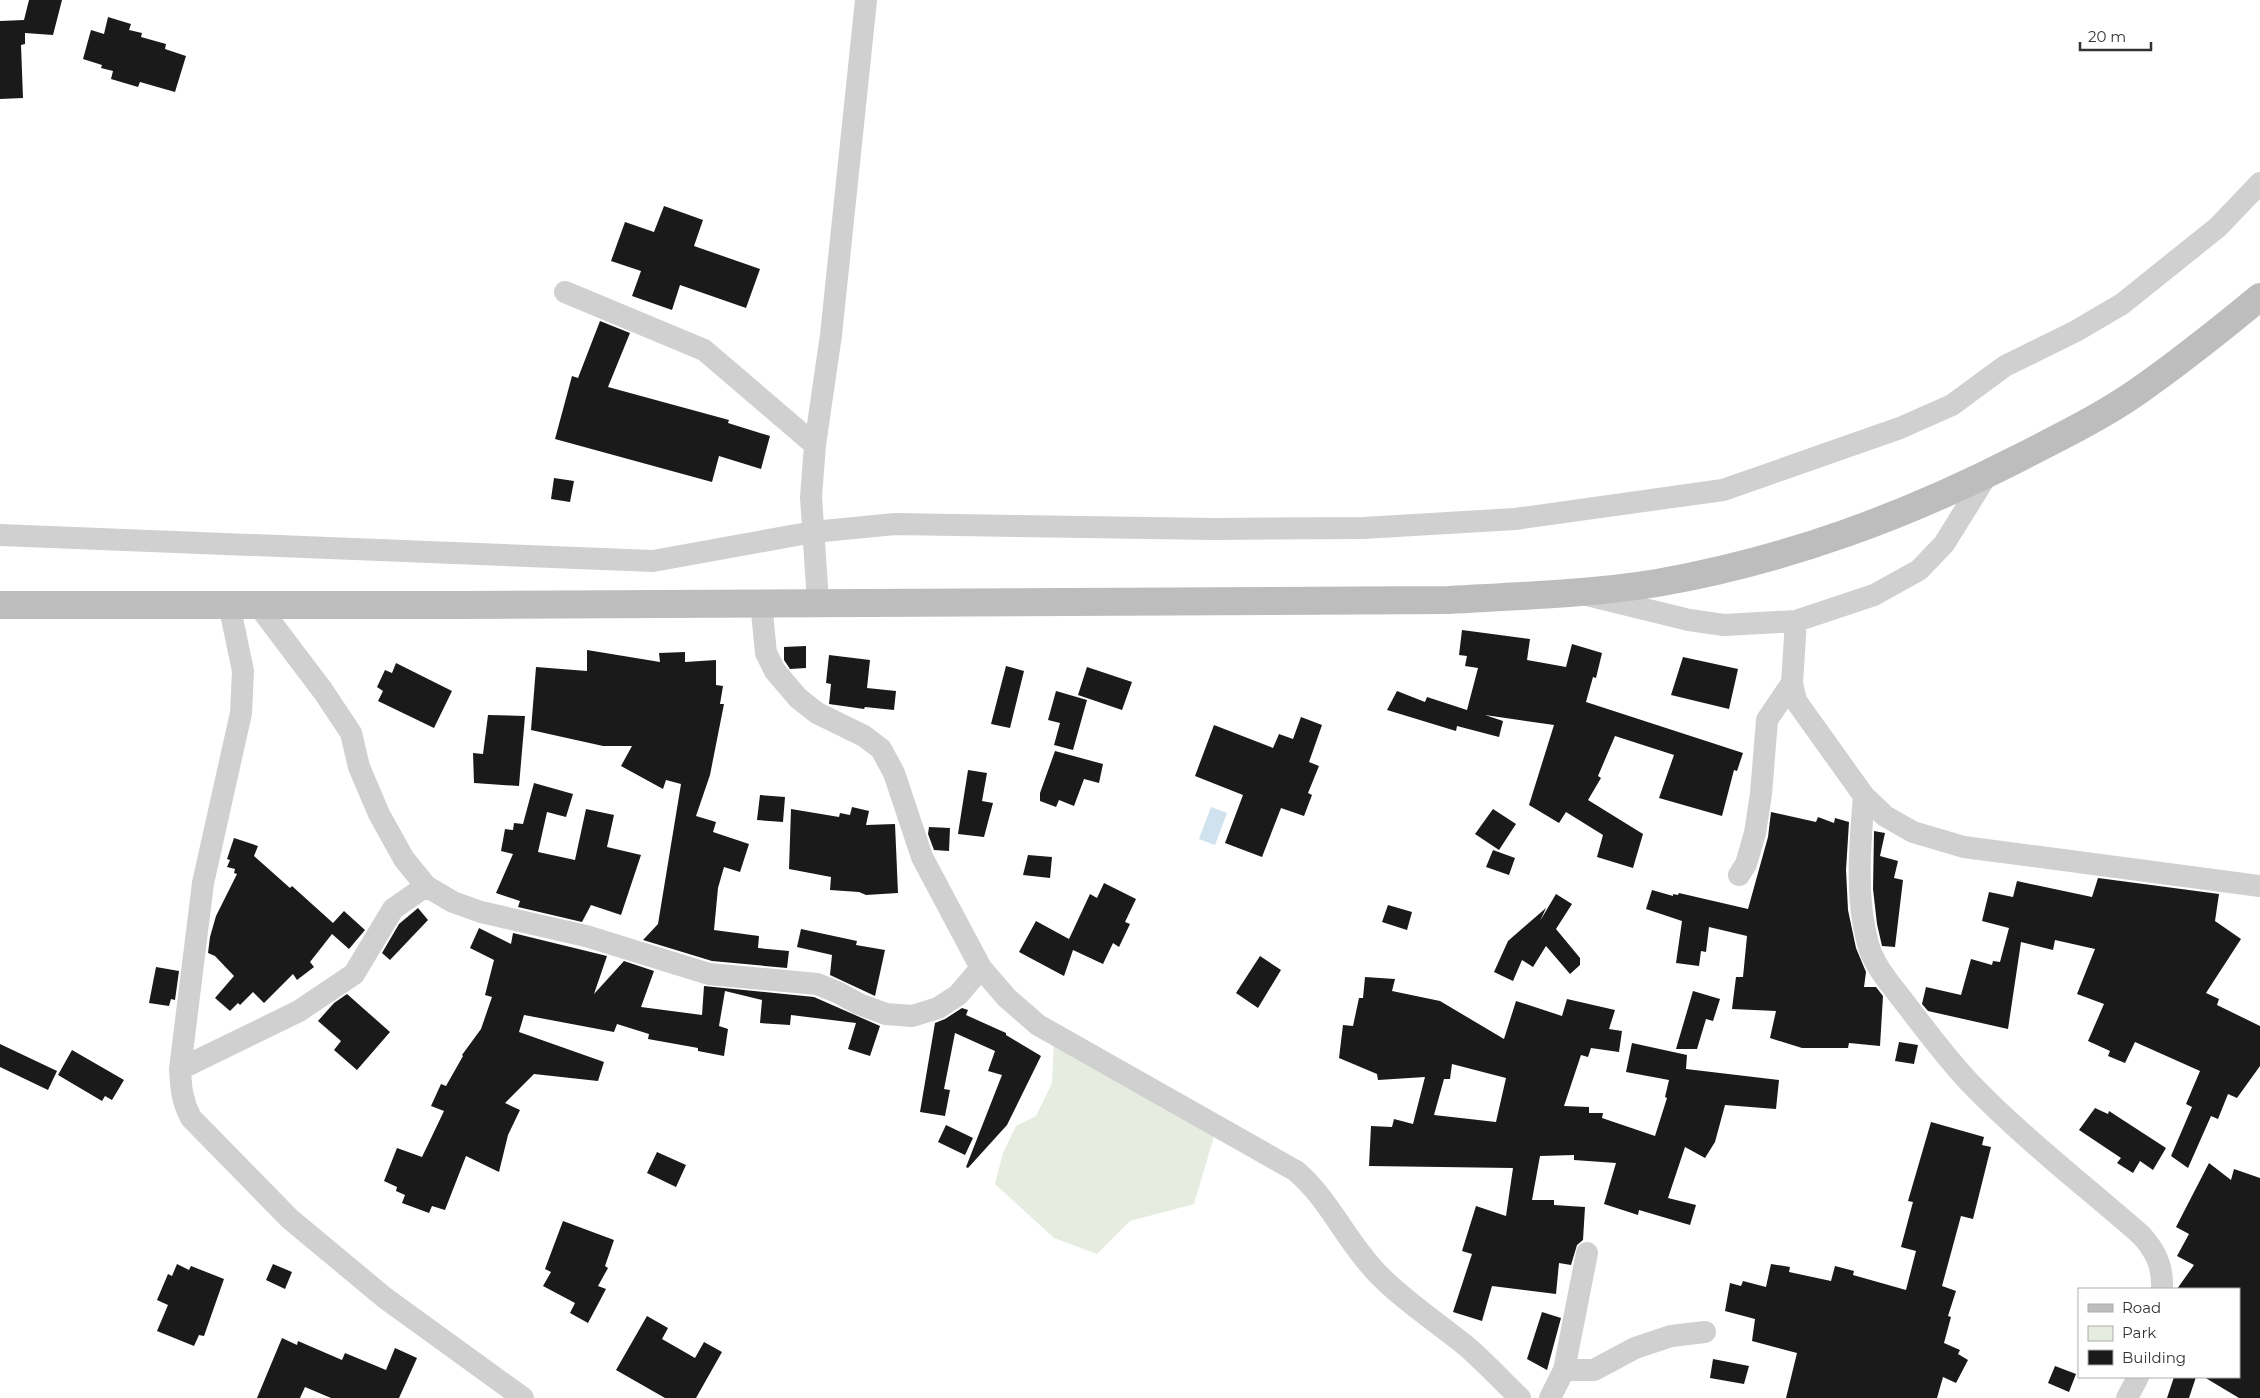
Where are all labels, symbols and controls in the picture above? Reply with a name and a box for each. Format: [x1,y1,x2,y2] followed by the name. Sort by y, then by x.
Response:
[2080,20,2151,52] scale bar
[2088,27,2126,46] text: 20 m
[2078,1288,2240,1378] legend
[2122,1298,2161,1317] text: Road
[2122,1323,2156,1342] text: Park
[2122,1348,2186,1367] text: Building

